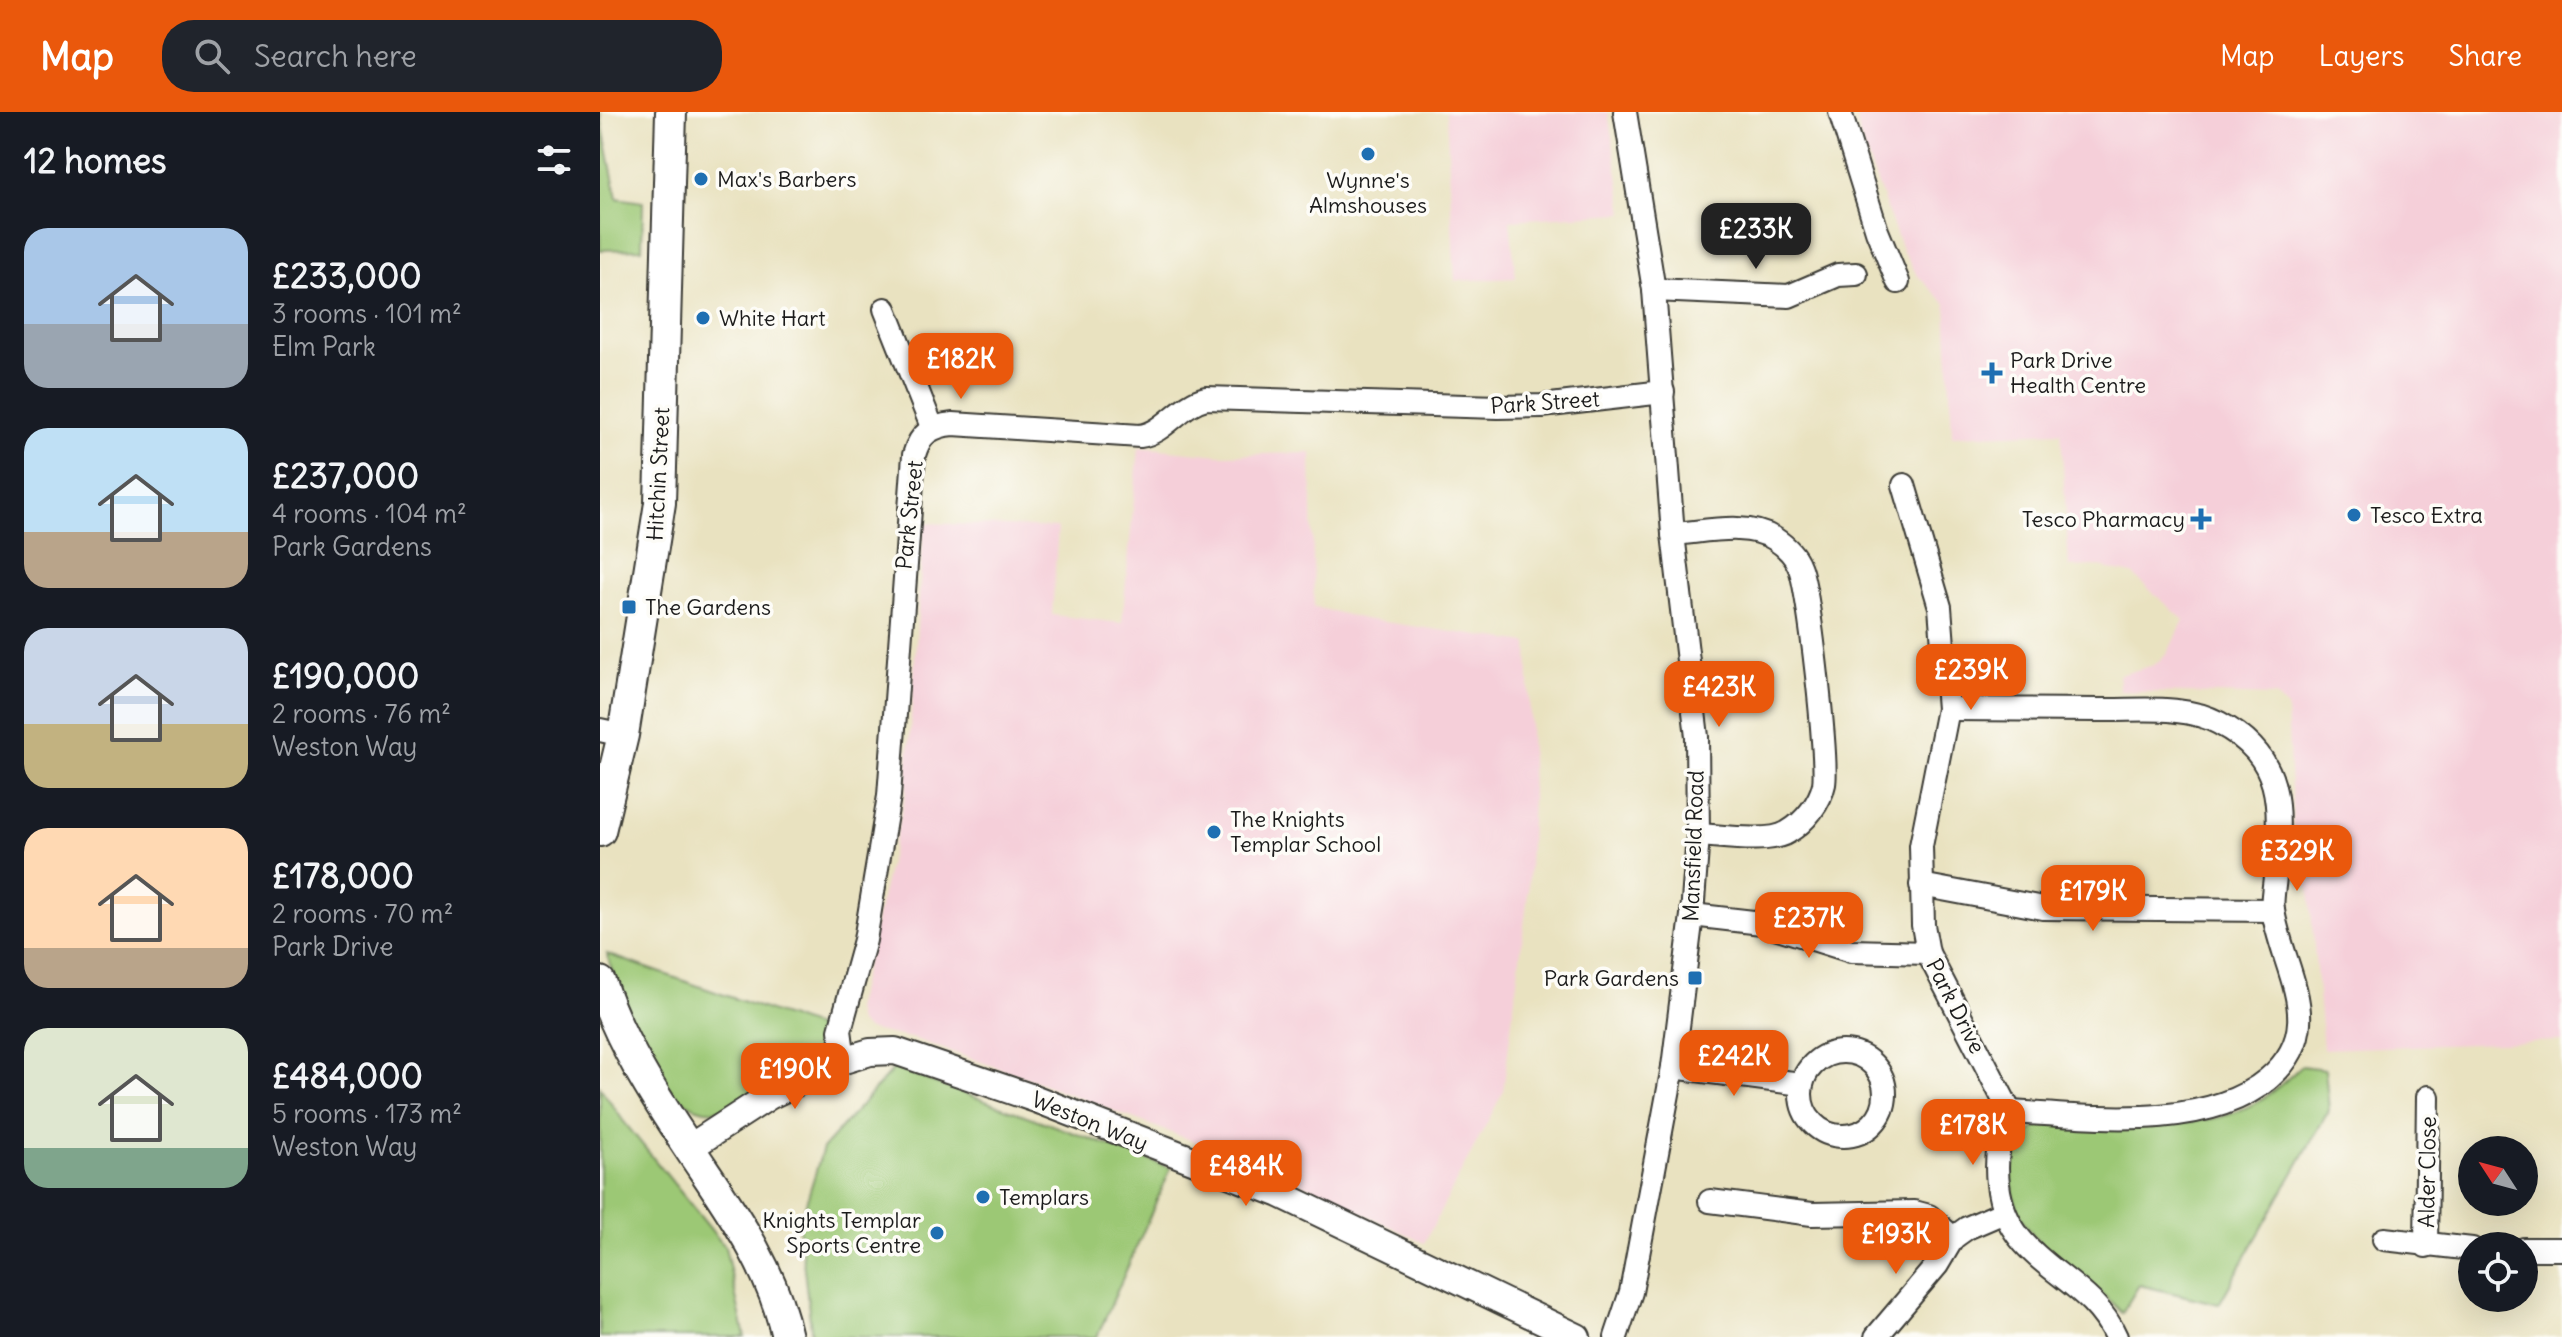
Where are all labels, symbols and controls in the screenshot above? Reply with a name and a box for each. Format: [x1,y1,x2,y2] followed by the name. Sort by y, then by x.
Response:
[162,20,722,92] search box
[40,33,114,80] text: Map
[190,34,234,78] icon: search
[254,37,417,75] text: Search here
[2220,38,2275,74] text: Map
[2319,38,2405,74] text: Layers
[2449,38,2522,74] text: Share
[532,138,576,182] icon: filters
[24,139,167,182] text: 12 homes
[1359,145,1377,163] marker: Wynne's Almshouses
[717,165,856,193] place label: Max's Barbers
[1309,166,1427,219] place label: Wynne's Almshouses
[692,170,710,188] marker: Max's Barbers
[1700,203,1812,271] pin: £233K
[1719,212,1793,245] text: £233K
[272,254,422,297] text: £233,000
[88,260,184,356] icon: home
[272,297,462,330] text: 3 rooms · 101 m²
[719,304,826,332] place label: White Hart
[694,309,712,327] marker: White Hart
[272,330,376,363] text: Elm Park
[905,333,1017,401] pin: £182K
[926,342,996,375] text: £182K
[2010,346,2146,399] place label: Park Drive Health Centre
[1981,362,2003,384] marker: Park Drive Health Centre
[1489,384,1601,420] street label: Park Street
[641,407,675,541] street label: Hitchin Street
[272,454,419,497] text: £237,000
[889,459,929,571] street label: Park Street
[88,460,184,556] icon: home
[272,497,467,530] text: 4 rooms · 104 m²
[2370,501,2483,529] place label: Tesco Extra
[2022,505,2185,533] place label: Tesco Pharmacy
[2345,506,2363,524] marker: Tesco Extra
[2192,510,2210,528] marker: Tesco Pharmacy
[272,530,432,563] text: Park Gardens
[645,593,771,621] place label: The Gardens
[620,598,638,616] marker: The Gardens
[1915,644,2027,712] pin: £239K
[1934,653,2008,686] text: £239K
[272,654,420,697] text: £190,000
[88,660,184,756] icon: home
[1663,661,1775,729] pin: £423K
[1682,670,1756,703] text: £423K
[272,697,451,730] text: 2 rooms · 76 m²
[272,730,417,763] text: Weston Way
[1676,770,1710,922] street label: Mansfield Road
[1230,805,1381,858] place label: The Knights Templar School
[1205,823,1223,841] marker: The Knights Templar School
[2241,825,2353,893] pin: £329K
[2260,834,2334,867] text: £329K
[272,854,414,897] text: £178,000
[88,860,184,956] icon: home
[2037,865,2149,933] pin: £179K
[2059,874,2127,907] text: £179K
[1753,892,1865,960] pin: £237K
[272,897,453,930] text: 2 rooms · 70 m²
[1773,901,1845,934] text: £237K
[272,930,393,963] text: Park Drive
[1920,954,1992,1058] street label: Park Drive
[1544,964,1679,992] place label: Park Gardens
[1686,969,1704,987] marker: Park Gardens
[1678,1030,1790,1098] pin: £242K
[1697,1039,1771,1072] text: £242K
[739,1043,851,1111] pin: £190K
[759,1052,831,1085] text: £190K
[272,1054,423,1097] text: £484,000
[88,1060,184,1156] icon: home
[1028,1085,1152,1157] street label: Weston Way
[272,1097,462,1130] text: 5 rooms · 173 m²
[1917,1099,2029,1167] pin: £178K
[1939,1108,2007,1141] text: £178K
[2412,1116,2442,1228] street label: Alder Close
[272,1130,417,1163] text: Weston Way
[2458,1136,2538,1216] north arrow
[2458,1136,2538,1312] map controls
[1190,1140,1302,1208] pin: £484K
[1209,1149,1283,1182] text: £484K
[999,1183,1089,1211] place label: Templars
[974,1188,992,1206] marker: Templars
[762,1206,921,1259] place label: Knights Templar Sports Centre
[1840,1208,1952,1276] pin: £193K
[1861,1217,1931,1250] text: £193K
[928,1224,946,1242] marker: Knights Templar Sports Centre
[2458,1232,2538,1312] button: locate

